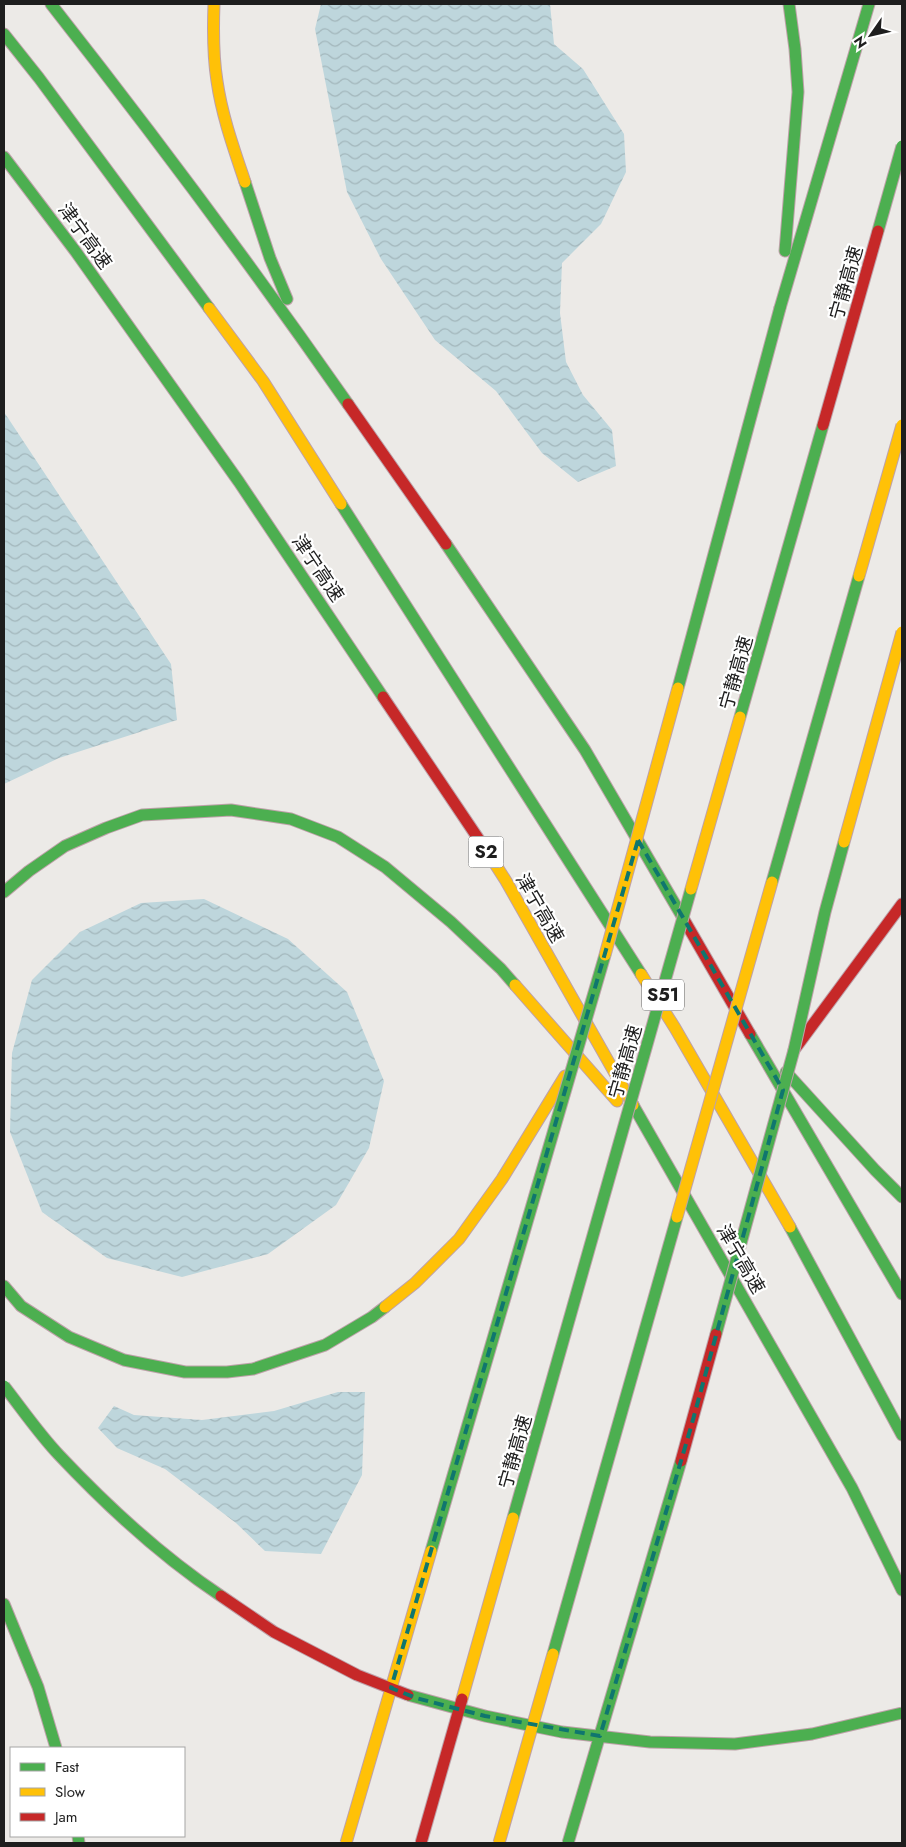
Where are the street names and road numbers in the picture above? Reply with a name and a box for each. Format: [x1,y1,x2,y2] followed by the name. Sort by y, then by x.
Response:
[52,197,118,275] street label: 津宁高速
[823,243,869,323] street label: 宁静高速
[286,529,350,607] street label: 津宁高速
[713,633,759,713] street label: 宁静高速
[468,836,504,868] road number: S2
[509,868,571,948] street label: 津宁高速
[642,980,684,1010] road number: S51
[602,1022,648,1102] street label: 宁静高速
[710,1219,772,1299] street label: 津宁高速
[492,1412,538,1492] street label: 宁静高速

